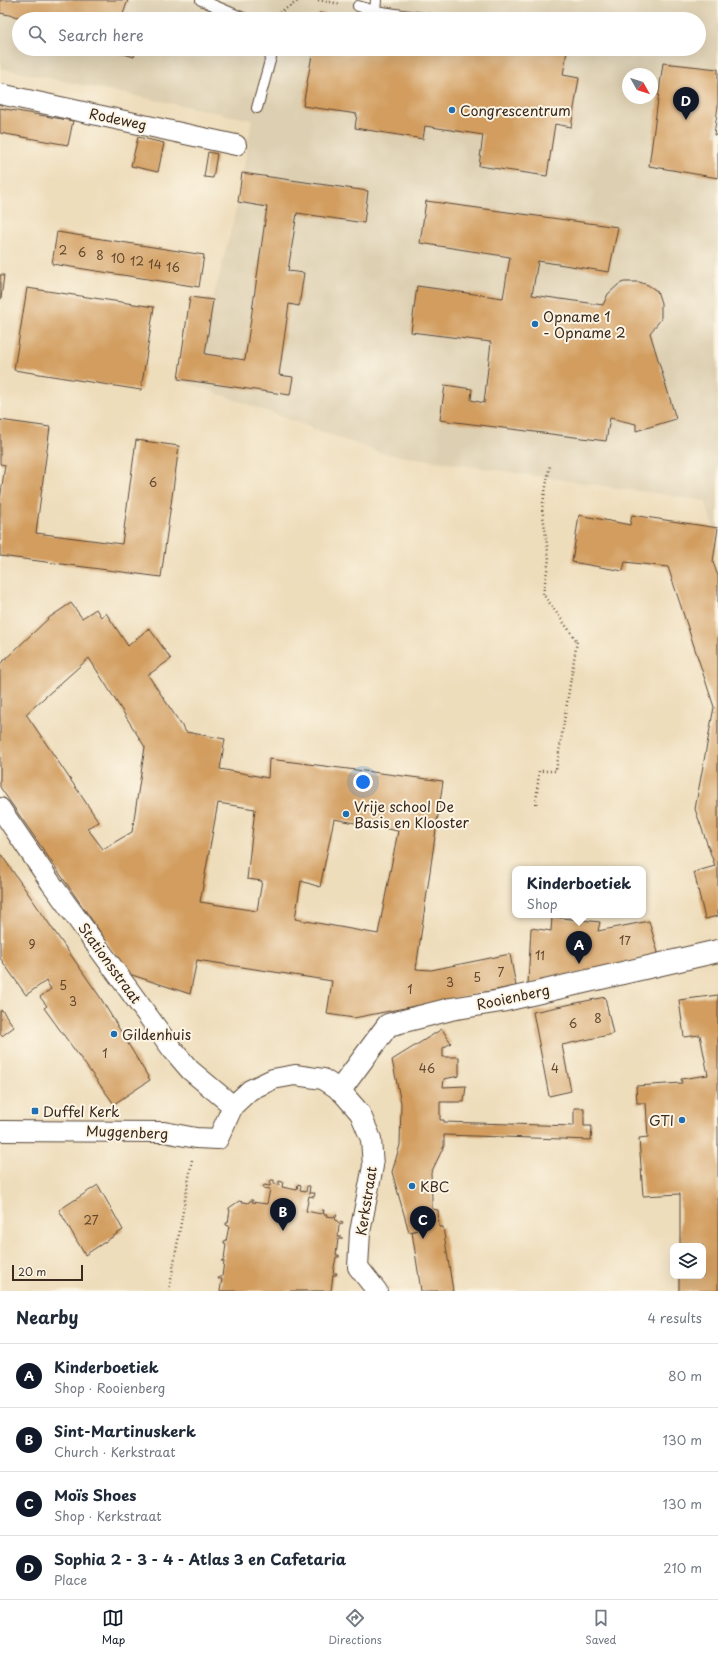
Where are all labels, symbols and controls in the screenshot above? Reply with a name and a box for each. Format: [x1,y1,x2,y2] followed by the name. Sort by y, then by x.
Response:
[12,12,706,56] search box
[26,23,48,45] icon: search
[58,23,144,46] text: Search here
[622,68,658,104] north arrow
[673,87,699,120] pin: D
[460,100,571,121] place label: Congrescentrum
[87,103,149,135] street label: Rodeweg
[447,105,457,115] marker: Congrescentrum
[59,241,67,259] house number: 2
[78,243,86,261] house number: 6
[96,246,104,264] house number: 8
[111,249,125,267] house number: 10
[130,252,144,270] house number: 12
[148,255,162,273] house number: 14
[166,258,180,276] house number: 16
[543,306,626,343] place label: Opname 1 - Opname 2
[530,319,540,329] marker: Opname 1 - Opname 2
[149,473,157,491] house number: 6
[353,772,373,792] your location
[354,796,470,833] place label: Vrije school De Basis en Klooster
[341,809,351,819] marker: Vrije school De Basis en Klooster
[512,866,646,918] popup
[527,871,631,894] text: Kinderboetiek
[527,894,558,913] text: Shop
[73,918,147,1008] street label: Stationsstraat
[566,931,592,964] pin: A
[619,931,631,949] house number: 17
[28,935,36,953] house number: 9
[535,946,545,964] house number: 11
[498,963,505,981] house number: 7
[473,968,481,986] house number: 5
[446,973,454,991] house number: 3
[59,976,67,994] house number: 5
[474,979,552,1015] street label: Rooienberg
[407,980,413,998] house number: 1
[69,992,77,1010] house number: 3
[594,1009,602,1027] house number: 8
[569,1014,577,1032] house number: 6
[122,1024,191,1045] place label: Gildenhuis
[109,1029,119,1039] marker: Gildenhuis
[102,1044,108,1062] house number: 1
[419,1059,435,1077] house number: 46
[551,1059,559,1077] house number: 4
[43,1101,120,1122] place label: Duffel Kerk
[30,1106,40,1116] marker: Duffel Kerk
[649,1110,674,1131] place label: GTI
[677,1115,687,1125] marker: GTI
[85,1120,169,1144] street label: Muggenberg
[350,1164,382,1237] street label: Kerkstraat
[420,1176,450,1197] place label: KBC
[407,1181,417,1191] marker: KBC
[270,1198,296,1231] pin: B
[410,1206,436,1239] pin: C
[84,1211,99,1229] house number: 27
[670,1243,706,1279] map controls
[670,1243,706,1279] button: layers
[12,1263,83,1282] scale bar
[18,1263,46,1280] text: 20 m
[16,1304,78,1330] text: Nearby
[648,1308,702,1327] text: 4 results
[54,1355,159,1378] text: Kinderboetiek
[24,1366,34,1385] text: A
[668,1366,702,1385] text: 80 m
[54,1378,165,1397] text: Shop · Rooienberg
[54,1419,196,1442] text: Sint-Martinuskerk
[25,1430,33,1449] text: B
[663,1430,702,1449] text: 130 m
[54,1442,176,1461] text: Church · Kerkstraat
[54,1483,136,1506] text: Moïs Shoes
[24,1494,34,1513] text: C
[663,1494,702,1513] text: 130 m
[54,1506,162,1525] text: Shop · Kerkstraat
[54,1547,346,1570] text: Sophia 2 - 3 - 4 - Atlas 3 en Cafetaria
[24,1558,34,1577] text: D
[663,1558,702,1577] text: 210 m
[54,1570,87,1589] text: Place
[102,1607,125,1648] tab: Map
[328,1607,382,1648] tab: Directions
[585,1607,616,1648] tab: Saved

